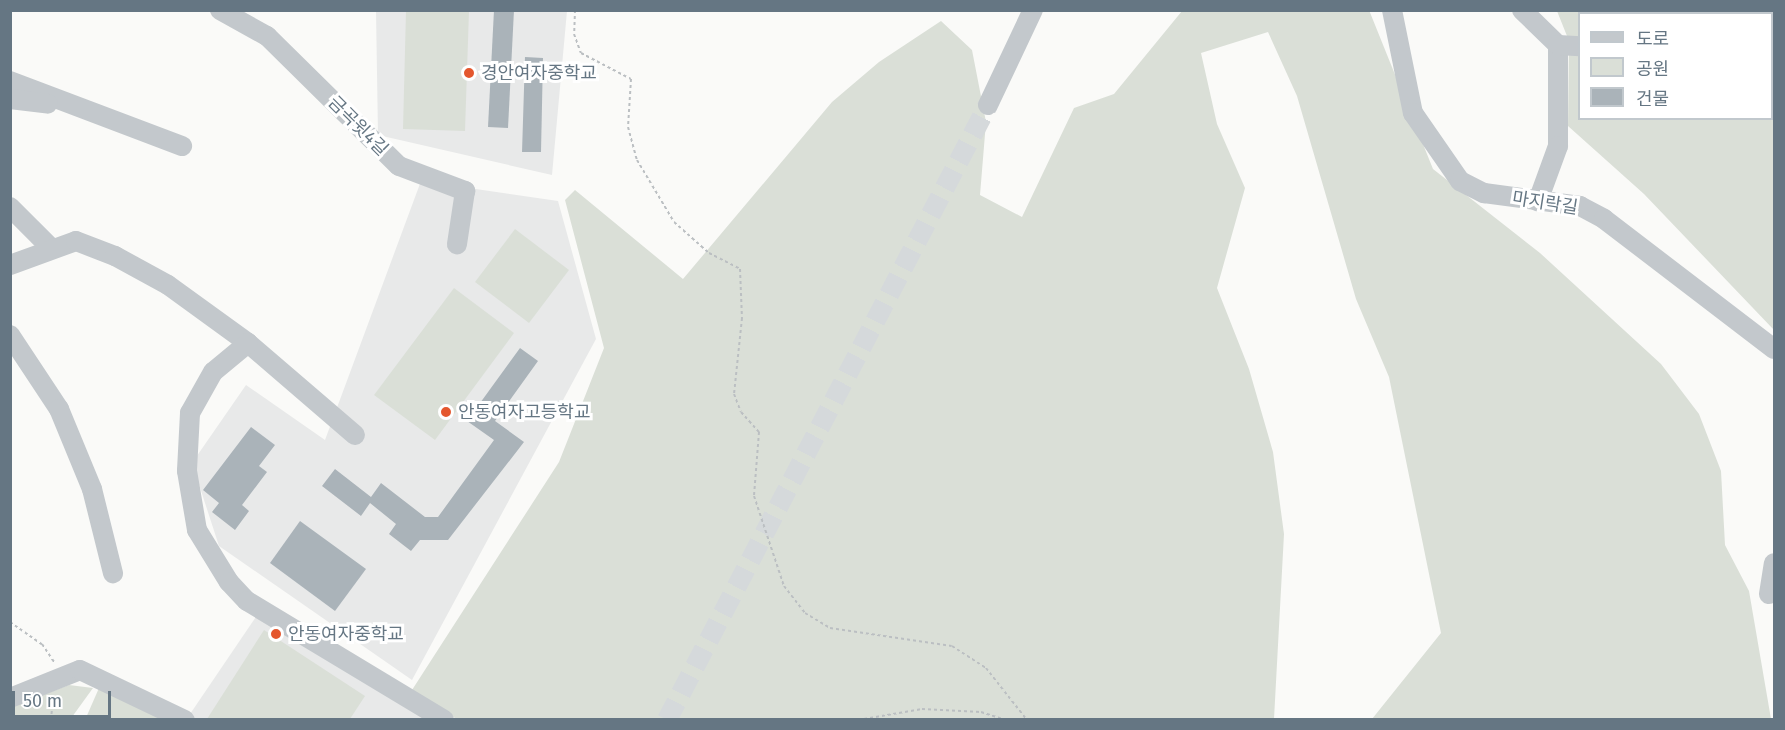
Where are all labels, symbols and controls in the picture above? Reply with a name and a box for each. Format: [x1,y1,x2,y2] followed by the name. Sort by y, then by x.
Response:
[1578,12,1773,120] legend
[1636,28,1669,50] text: 도로
[1636,58,1669,80] text: 공원
[481,62,597,84] place label: 경안여자중학교
[462,66,476,80] marker: 경안여자중학교
[1636,88,1669,110] text: 건물
[324,92,392,160] street label: 금곡윗4길
[1511,187,1579,219] street label: 마지락길
[458,401,590,423] place label: 안동여자고등학교
[439,405,453,419] marker: 안동여자고등학교
[288,623,404,645] place label: 안동여자중학교
[269,627,283,641] marker: 안동여자중학교
[15,679,114,717] scale bar
[23,690,62,712] text: 50 m

